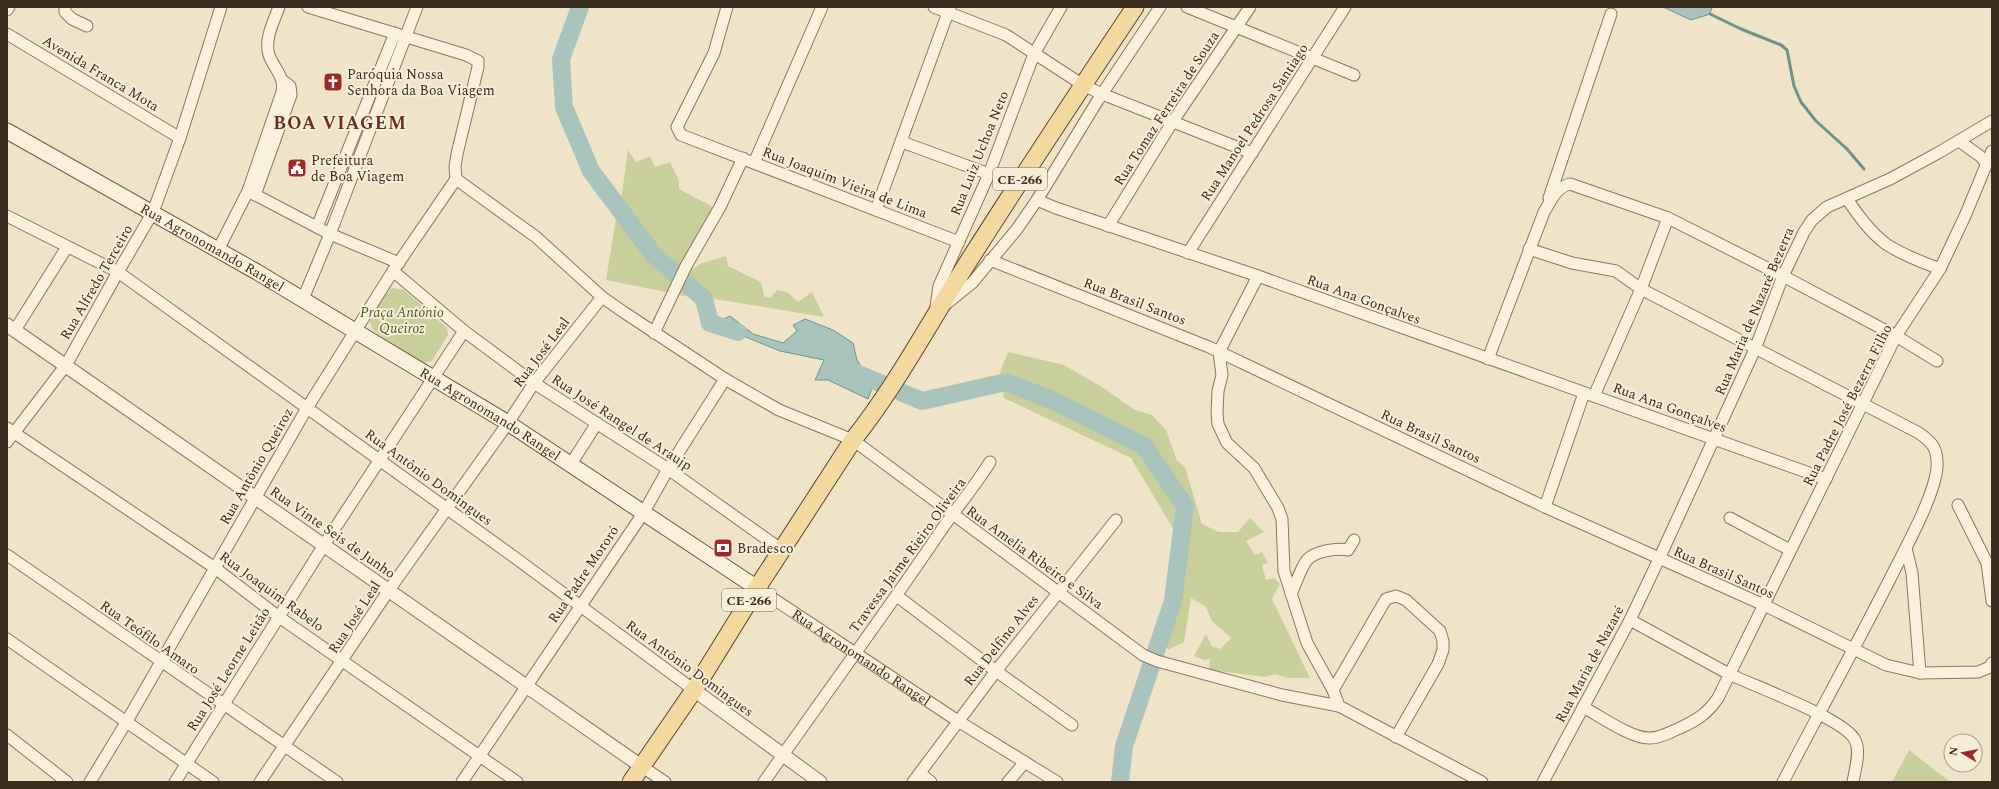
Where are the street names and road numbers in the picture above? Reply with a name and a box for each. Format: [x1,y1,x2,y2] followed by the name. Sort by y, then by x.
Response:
[1108,27,1225,190] street label: Rua Tomaz Ferreira de Souza
[38,30,163,117] street label: Avenida Franca Mota
[1195,39,1313,205] street label: Rua Manoel Pedrosa Santiago
[945,88,1014,219] street label: Rua Luiz Uchoa Neto
[759,141,930,224] street label: Rua Joaquim Vieira de Lima
[993,168,1047,190] road number: CE-266
[136,198,288,297] street label: Rua Agronomando Rangel
[55,221,138,344] street label: Rua Alfredo Terceiro
[1709,224,1800,399] street label: Rua Maria de Nazaré Bezerra
[1304,269,1424,330] street label: Rua Ana Gonçalves
[1080,272,1189,331] street label: Rua Brasil Santos
[508,313,575,392] street label: Rua José Leal
[1797,321,1898,490] street label: Rua Padre José Bezerra Filho
[416,362,565,466] street label: Rua Agronomando Rangel
[547,369,696,476] street label: Rua José Rangel de Araujp
[1610,377,1730,438] street label: Rua Ana Gonçalves
[214,404,299,529] street label: Rua Antônio Queiroz
[1377,404,1484,469] street label: Rua Brasil Santos
[361,424,497,531] street label: Rua Antônio Domingues
[844,473,971,637] street label: Travessa Jaime Rieiro Oliveira
[266,481,400,584] street label: Rua Vinte Seis de Junho
[962,501,1108,614] street label: Rua Amelia Ribeiro e Silva
[543,521,624,627] street label: Rua Padre Mororó
[1670,541,1778,604] street label: Rua Brasil Santos
[215,546,329,637] street label: Rua Joaquim Rabelo
[323,577,386,658] street label: Rua José Leal
[722,589,776,611] road number: CE-266
[959,590,1044,691] street label: Rua Delfino Alves
[96,595,204,680] street label: Rua Teófilo Amaro
[1550,602,1629,726] street label: Rua Maria de Nazaré
[182,603,275,735] street label: Rua José Leorne Leitão
[787,604,935,711] street label: Rua Agronomando Rangel
[622,615,758,722] street label: Rua Antônio Domingues

